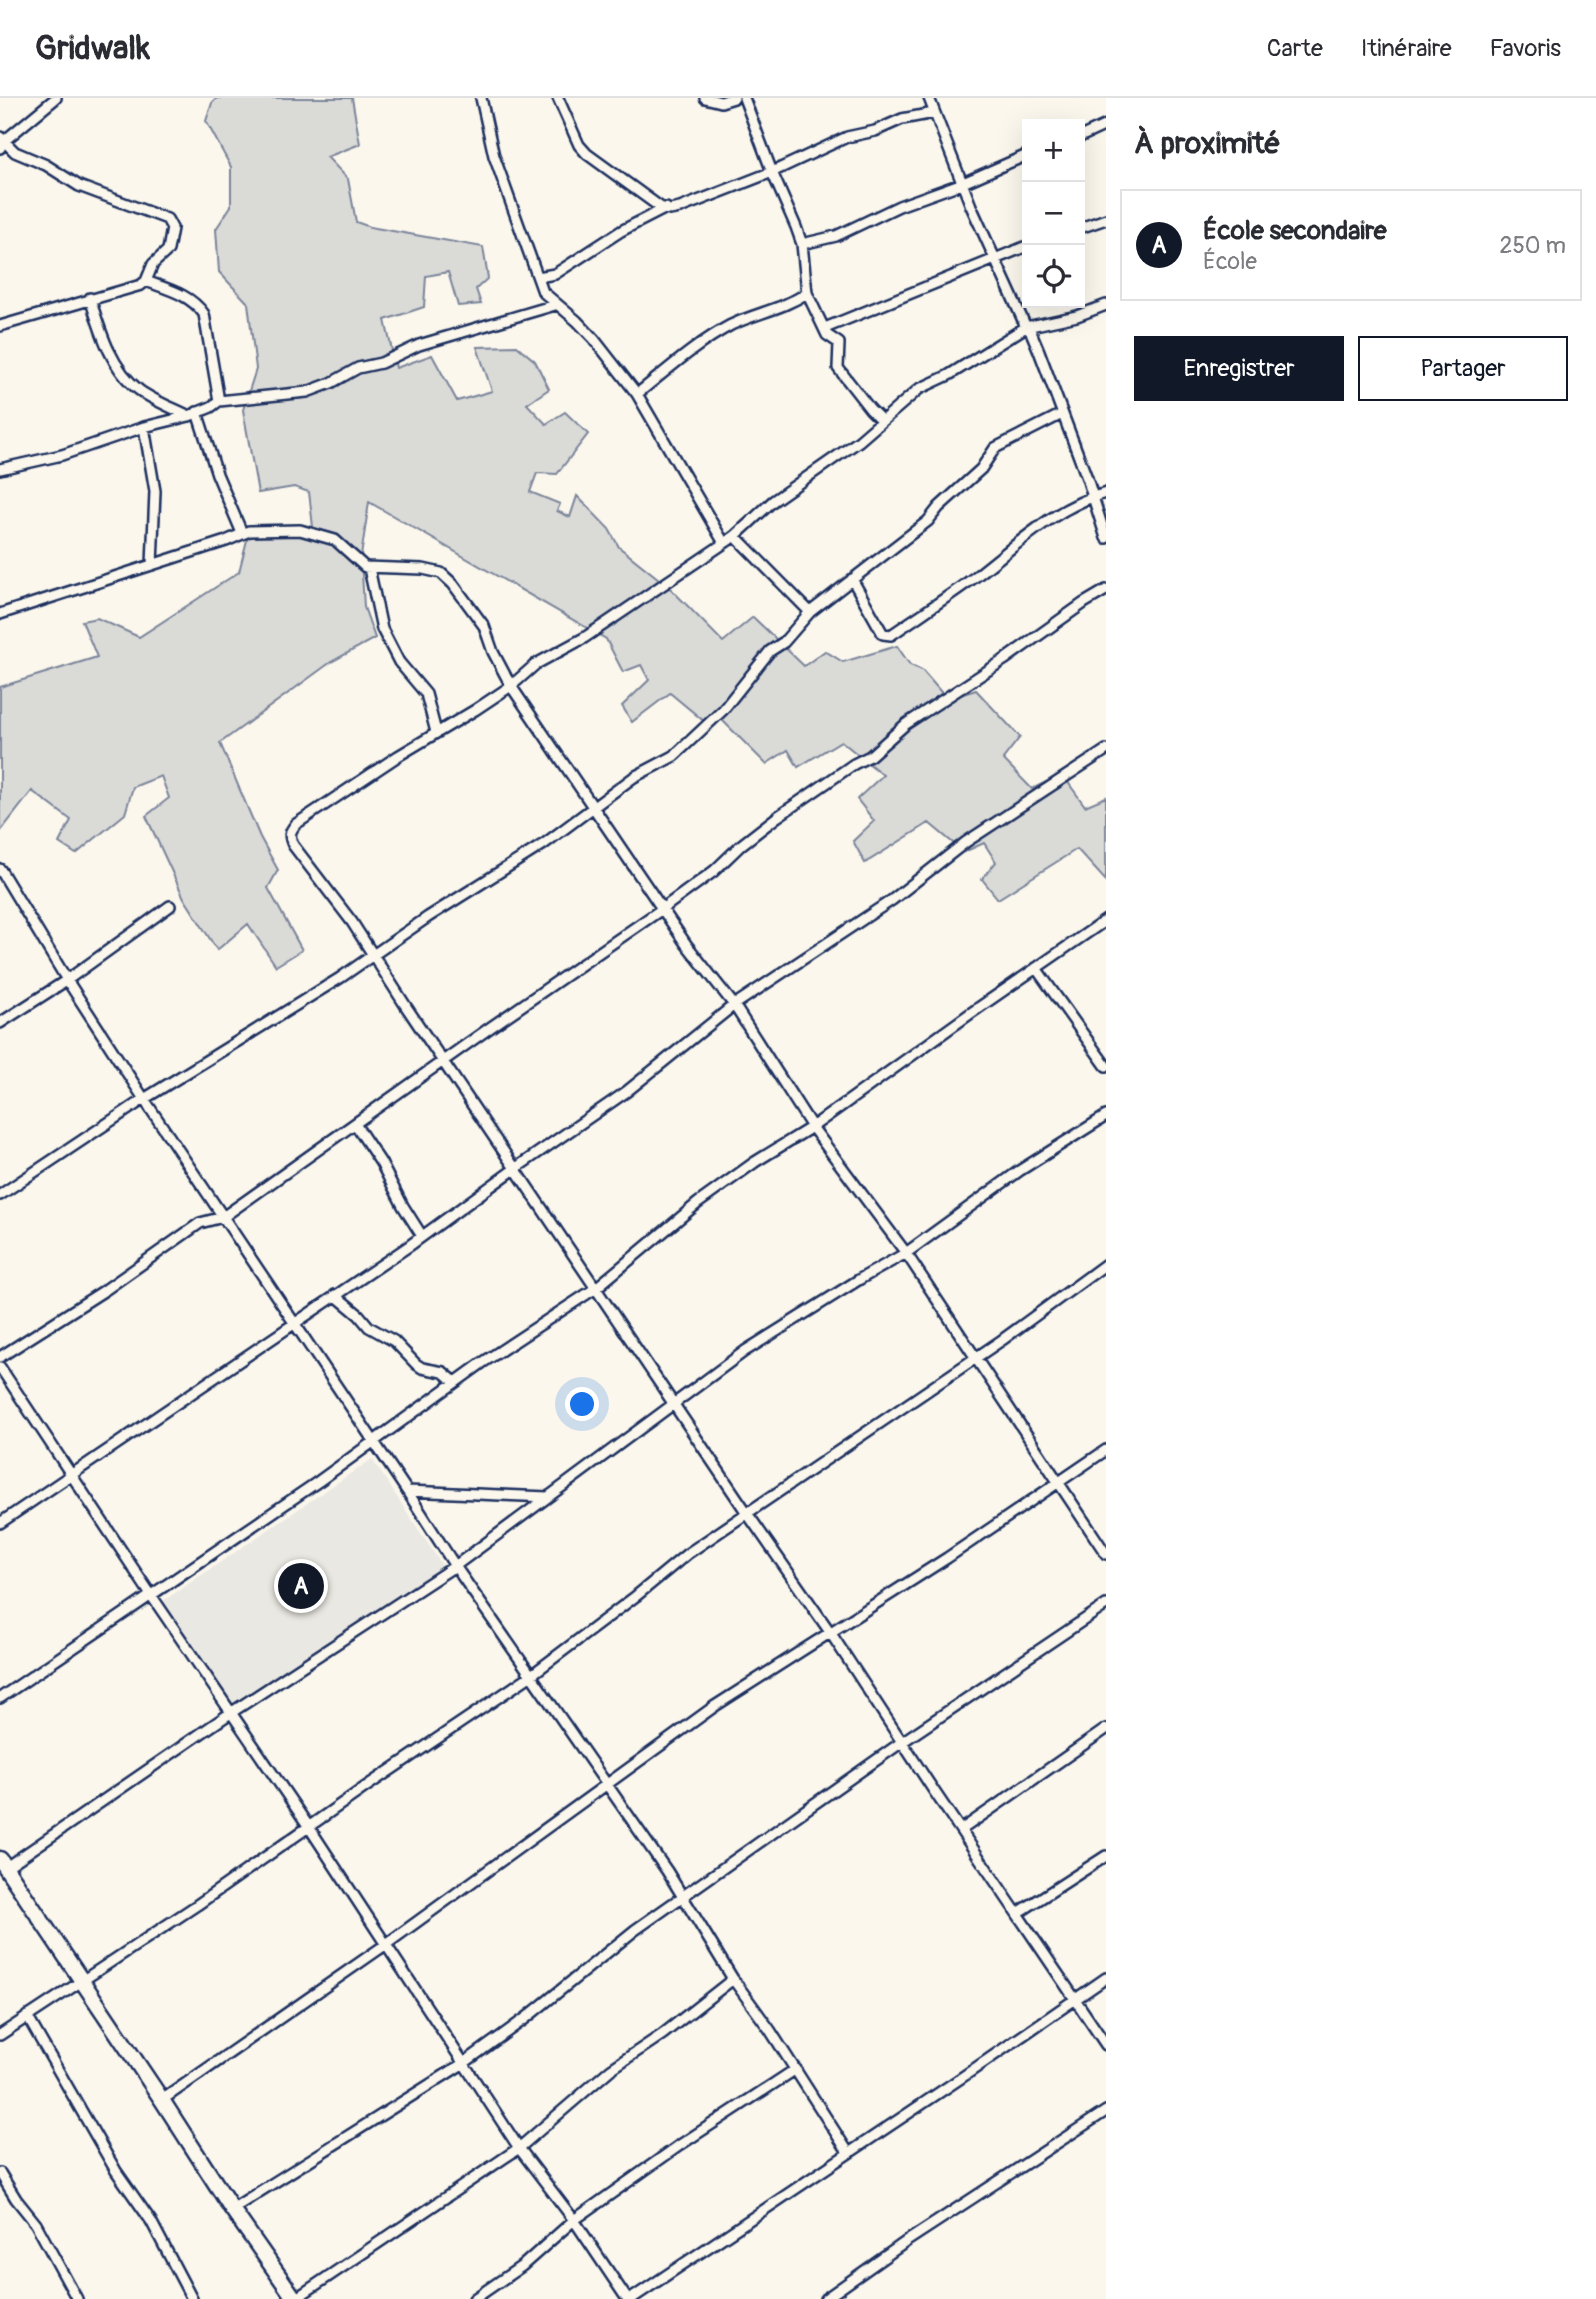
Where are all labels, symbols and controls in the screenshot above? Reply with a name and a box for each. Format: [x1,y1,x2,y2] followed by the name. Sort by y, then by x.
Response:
[35,28,150,69] text: Gridwalk
[1267,34,1323,63] text: Carte
[1361,34,1452,63] text: Itinéraire
[1490,34,1561,63] text: Favoris
[1022,119,1085,308] map controls
[1022,119,1085,182] button: +
[1134,125,1280,162] text: À proximité
[1022,182,1085,245] button: −
[1203,215,1386,247] text: École secondaire
[1152,231,1166,260] text: A
[1500,231,1566,260] text: 250 m
[1022,245,1085,308] button: locate
[1203,247,1257,276] text: École
[1134,336,1344,401] button: Enregistrer
[1358,336,1568,401] button: Partager
[565,1387,599,1421] your location
[278,1560,324,1612] pin: A

